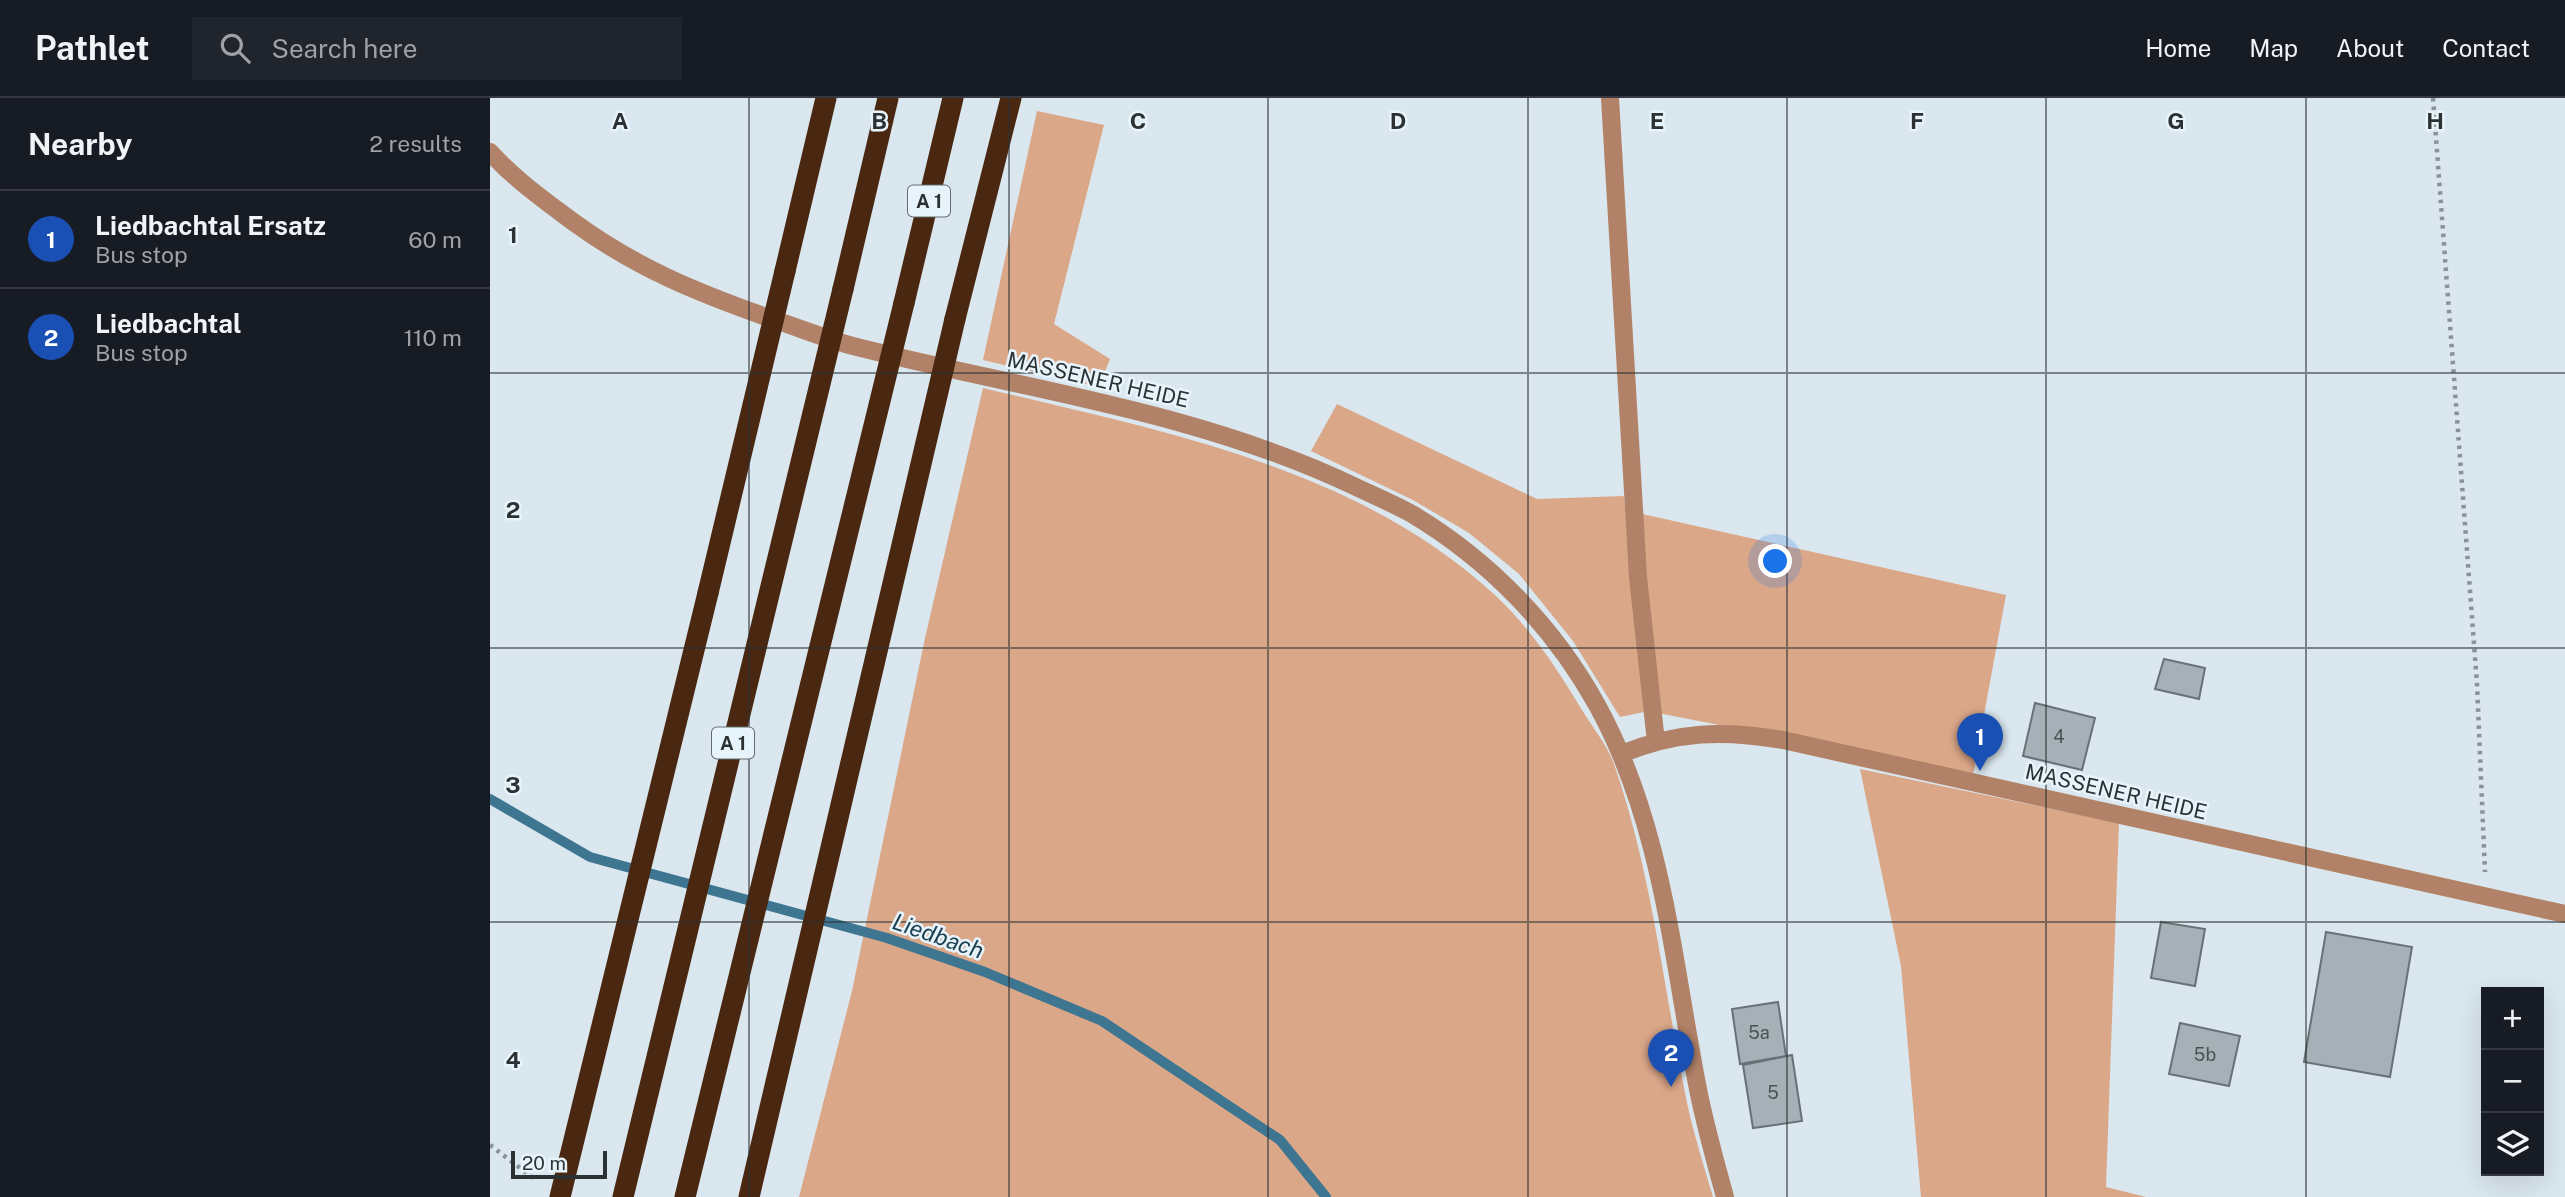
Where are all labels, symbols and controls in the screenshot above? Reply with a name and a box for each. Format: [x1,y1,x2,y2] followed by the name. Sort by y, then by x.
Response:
[192,17,682,80] search box
[35,29,150,67] text: Pathlet
[216,29,254,67] icon: search
[272,33,418,64] text: Search here
[2145,34,2211,62] text: Home
[2249,34,2298,62] text: Map
[2336,34,2404,62] text: About
[2442,34,2530,62] text: Contact
[612,107,629,134] text: A
[871,107,887,134] text: B
[1130,107,1146,134] text: C
[1390,107,1406,134] text: D
[1650,107,1664,134] text: E
[1910,107,1924,134] text: F
[2167,107,2185,134] text: G
[2426,107,2444,134] text: H
[28,126,132,162] text: Nearby
[369,130,462,157] text: 2 results
[908,186,950,216] road number: A 1
[95,210,326,241] text: Liedbachtal Ersatz
[508,221,518,248] text: 1
[46,226,56,253] text: 1
[408,226,462,253] text: 60 m
[95,241,188,268] text: Bus stop
[95,308,241,339] text: Liedbachtal
[44,324,58,351] text: 2
[404,324,462,351] text: 110 m
[95,339,188,366] text: Bus stop
[1005,346,1191,413] street label: MASSENER HEIDE
[506,496,520,523] text: 2
[1758,544,1792,578] your location
[1957,713,2003,771] pin: 1
[2053,726,2065,747] house number: 4
[712,728,754,758] road number: A 1
[2023,758,2209,825] street label: MASSENER HEIDE
[505,771,521,798] text: 3
[889,907,987,964] water label: Liedbach
[2481,987,2544,1176] map controls
[2481,987,2544,1050] button: +
[1748,1022,1770,1043] house number: 5a
[1648,1029,1694,1087] pin: 2
[2194,1044,2216,1065] house number: 5b
[505,1046,521,1073] text: 4
[2481,1050,2544,1113] button: −
[1767,1082,1779,1103] house number: 5
[2481,1113,2544,1176] button: layers
[511,1148,607,1180] scale bar
[522,1152,566,1174] text: 20 m

